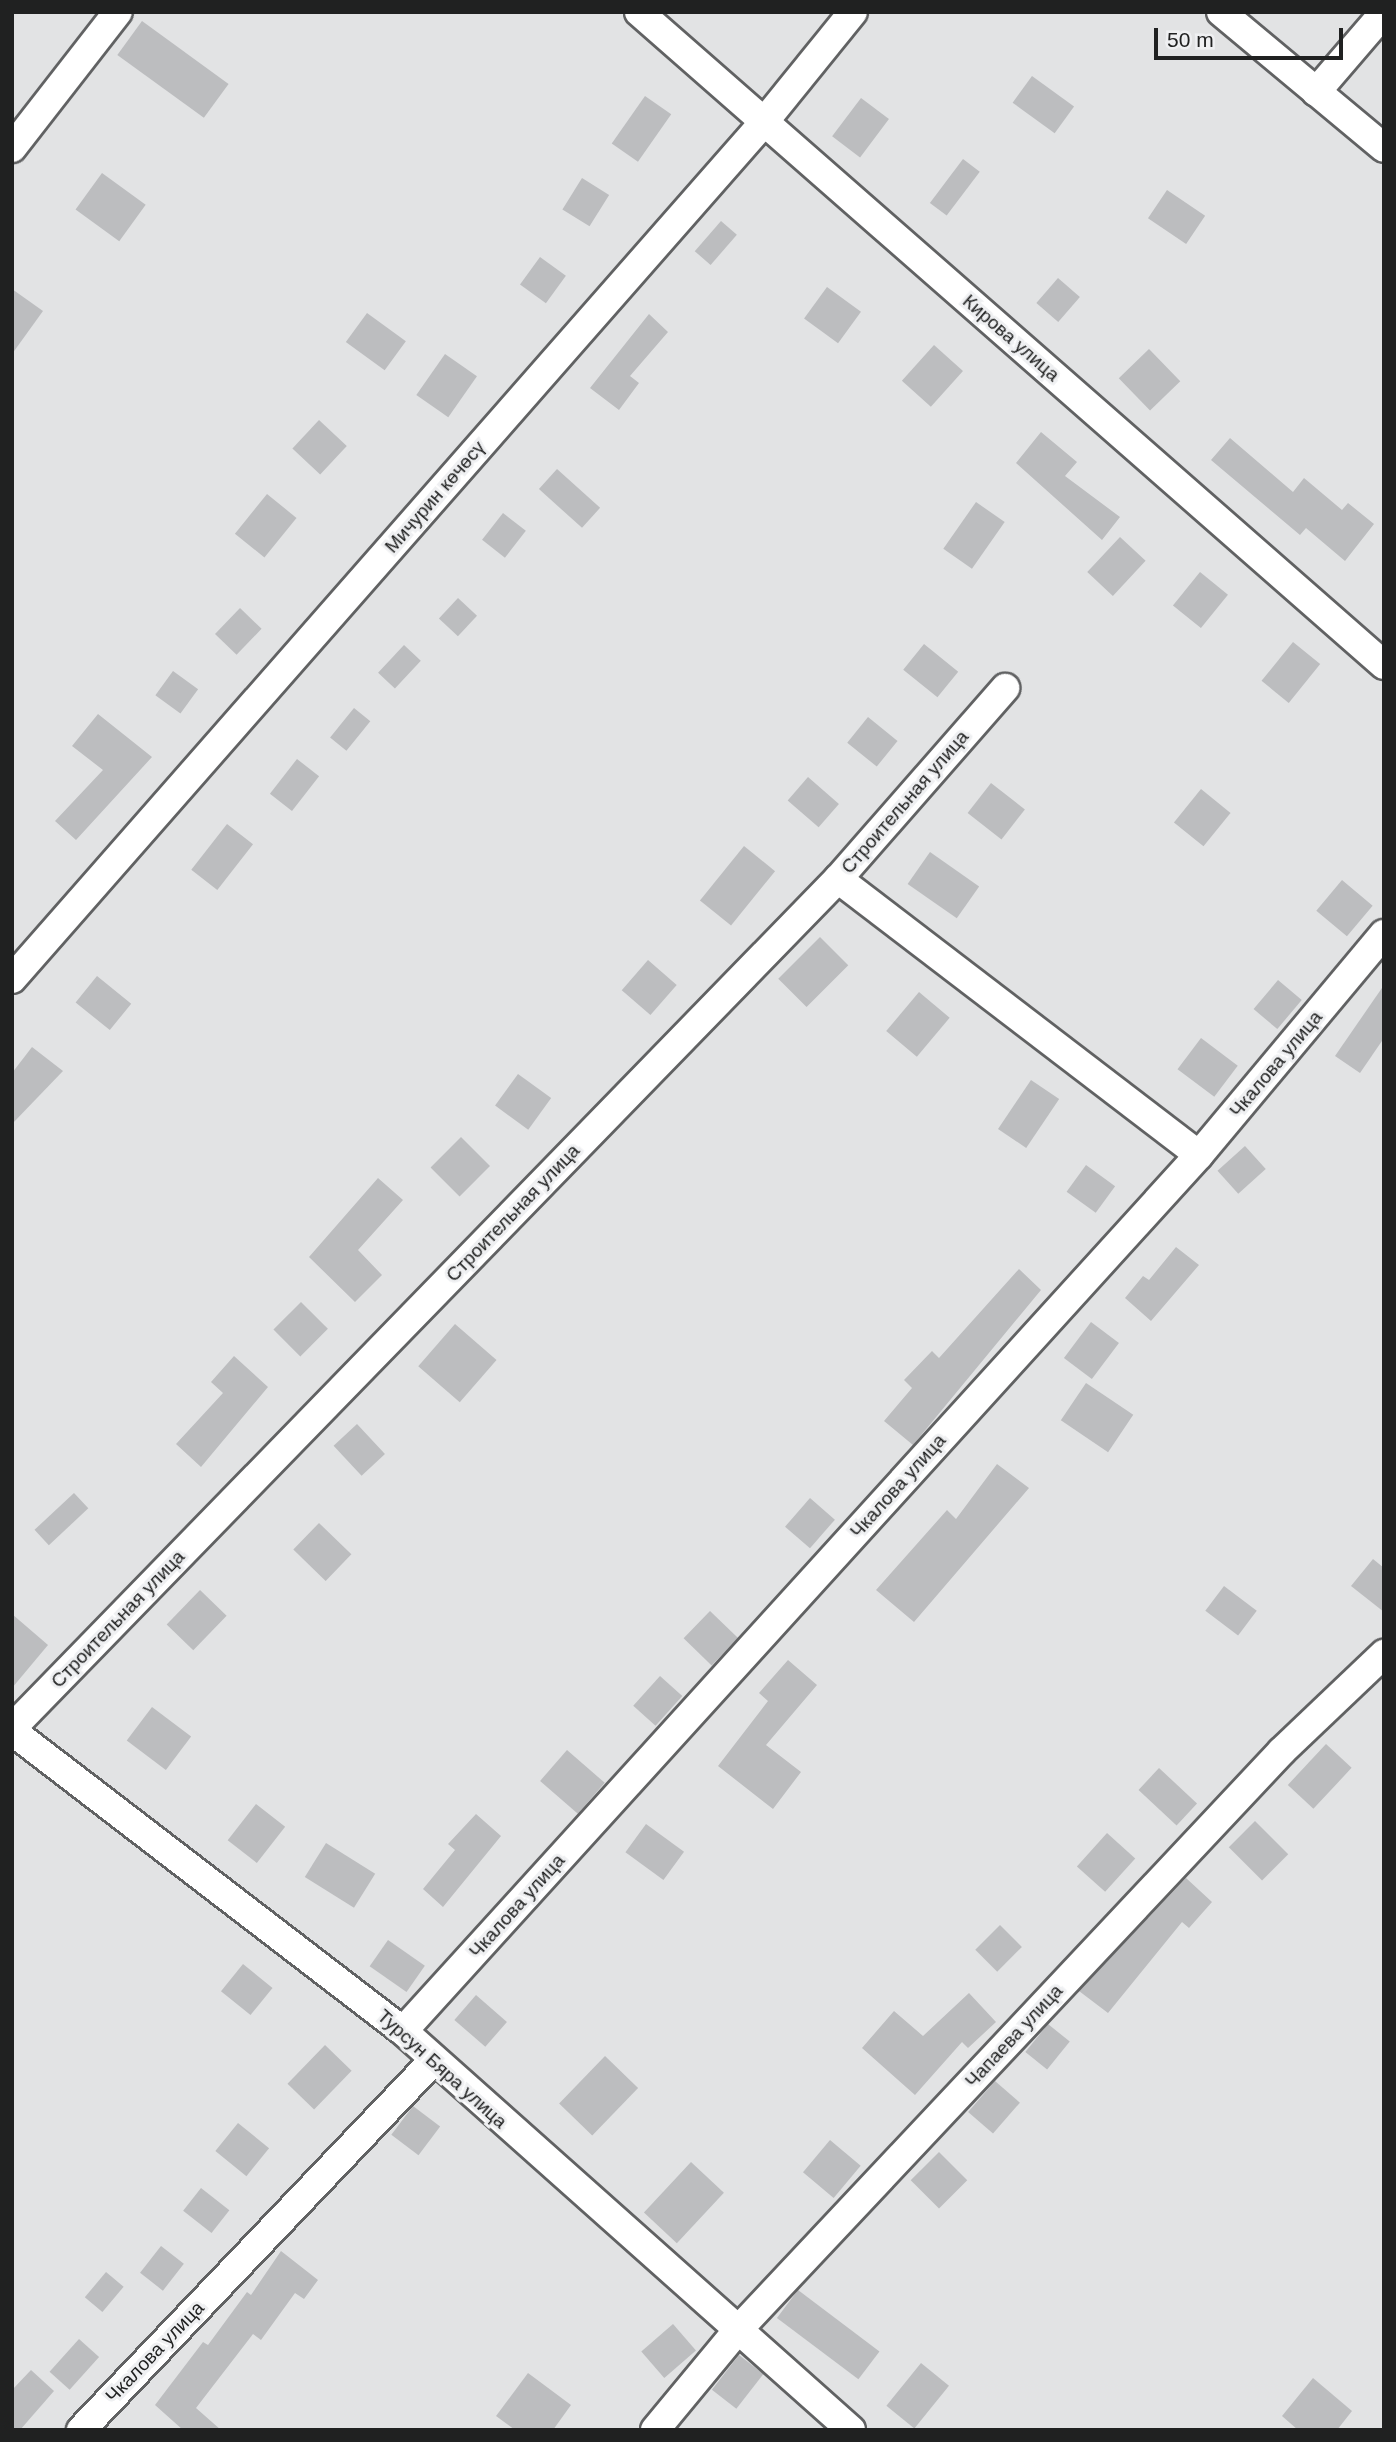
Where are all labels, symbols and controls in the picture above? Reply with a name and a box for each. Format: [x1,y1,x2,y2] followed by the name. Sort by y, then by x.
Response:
[1158,14,1347,58] scale bar
[1167,28,1214,51] text: 50 m
[958,290,1064,386] street label: Кирова улица
[380,436,490,558] street label: Мичурин көчөсү
[837,726,973,878] street label: Строительная улица
[1225,1006,1327,1122] street label: Чкалова улица
[441,1139,585,1287] street label: Строительная улица
[845,1429,951,1543] street label: Чкалова улица
[46,1545,190,1693] street label: Строительная улица
[464,1849,570,1963] street label: Чкалова улица
[960,1980,1068,2092] street label: Чапаева улица
[372,2005,512,2133] street label: Турсун Бяра улица
[101,2297,209,2407] street label: Чкалова улица

